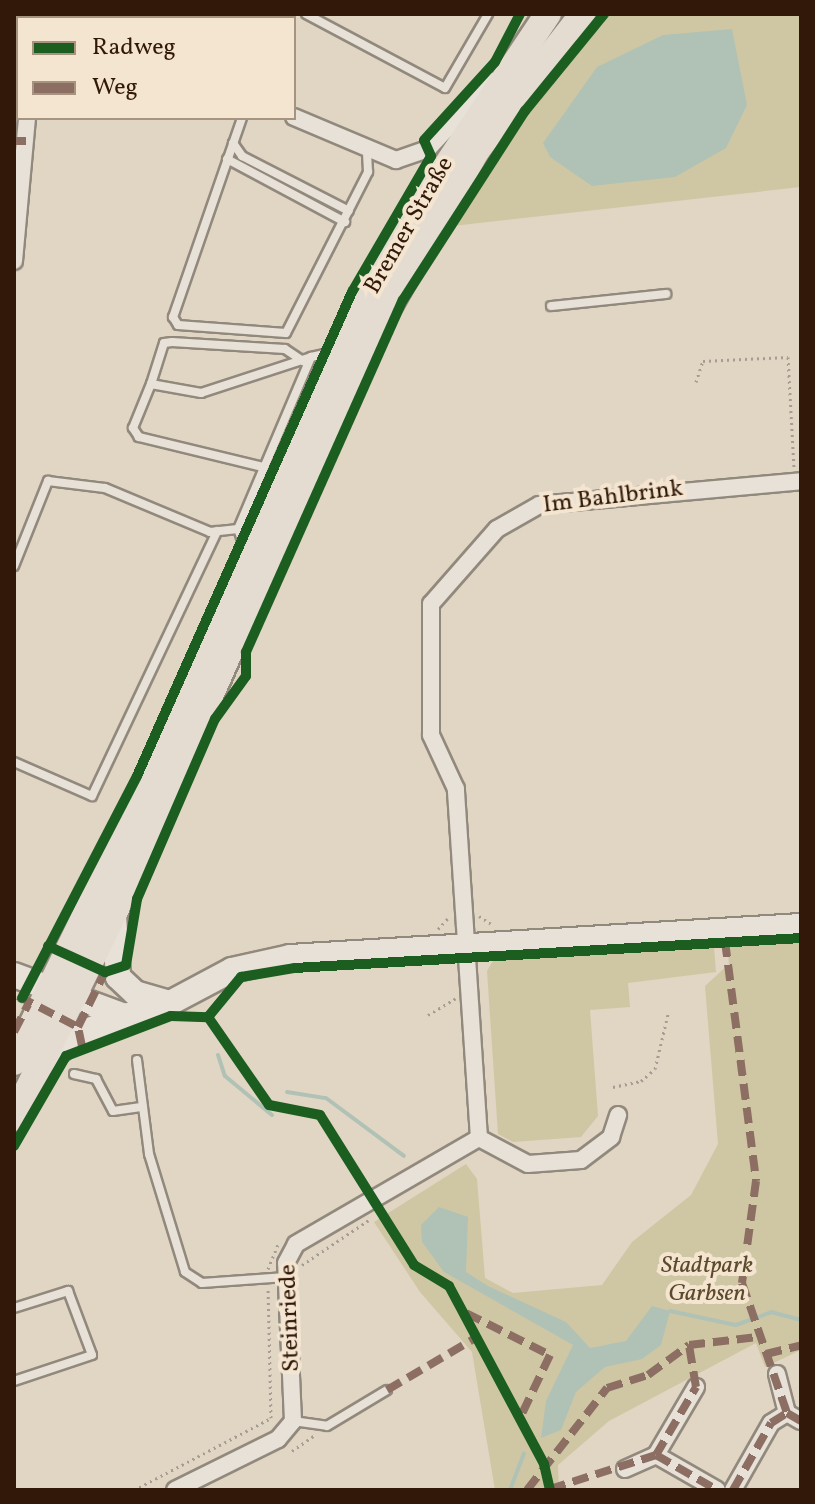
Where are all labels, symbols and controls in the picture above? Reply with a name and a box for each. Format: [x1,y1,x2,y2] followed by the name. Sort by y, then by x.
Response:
[16,16,296,120] legend
[92,31,176,65] text: Radweg
[92,71,138,105] text: Weg
[359,152,461,300] street label: Bremer Straße
[541,475,685,521] street label: Im Bahlbrink
[661,1253,753,1309] park label: Stadtpark Garbsen
[275,1264,307,1372] street label: Steinriede

